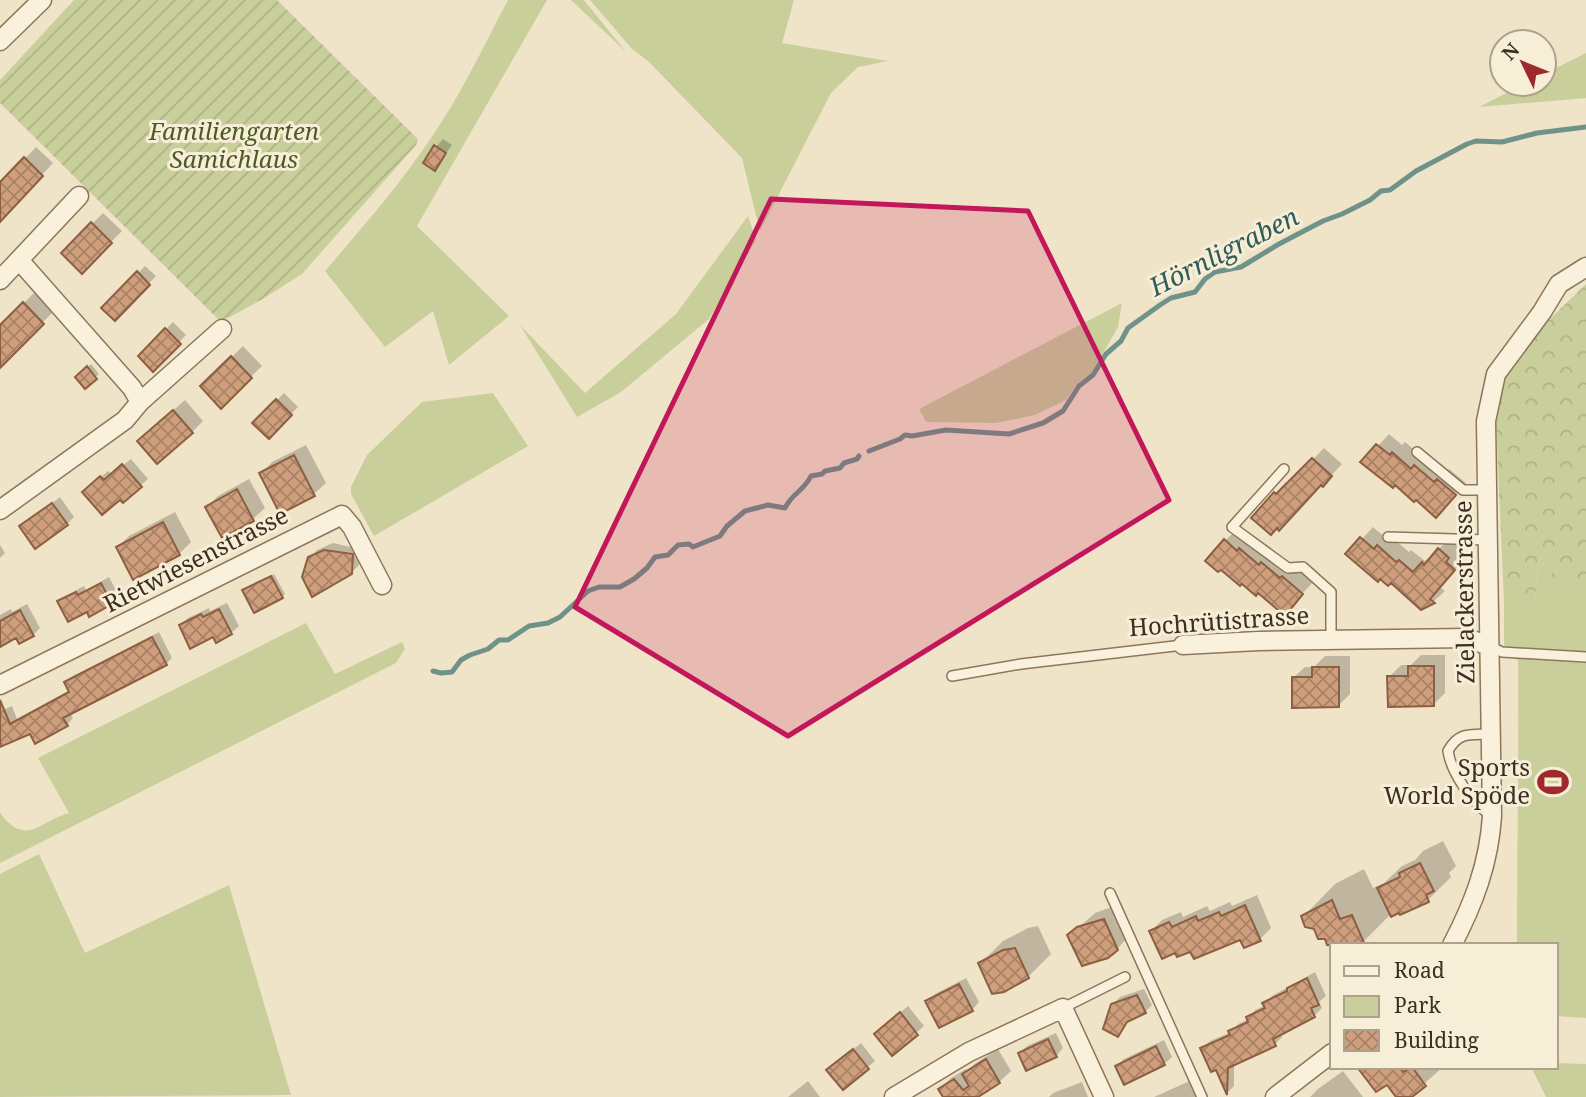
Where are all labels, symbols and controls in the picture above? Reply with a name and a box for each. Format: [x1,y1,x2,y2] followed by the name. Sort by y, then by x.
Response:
[1488,28,1558,98] north arrow
[1496,37,1525,66] text: N
[148,114,319,175] park label: Familiengarten Samichlaus
[1142,198,1305,305] water label: Hörnligraben
[97,498,293,619] street label: Rietwiesenstrasse
[1445,500,1482,684] street label: Zielackerstrasse
[1128,598,1310,643] street label: Hochrütistrasse
[1384,750,1530,811] place label: Sports World Spöde
[1536,765,1570,799] sports icon: Sports World Spöde
[1330,943,1558,1069] legend
[1394,956,1445,984] text: Road
[1394,991,1441,1019] text: Park
[1394,1026,1479,1054] text: Building

